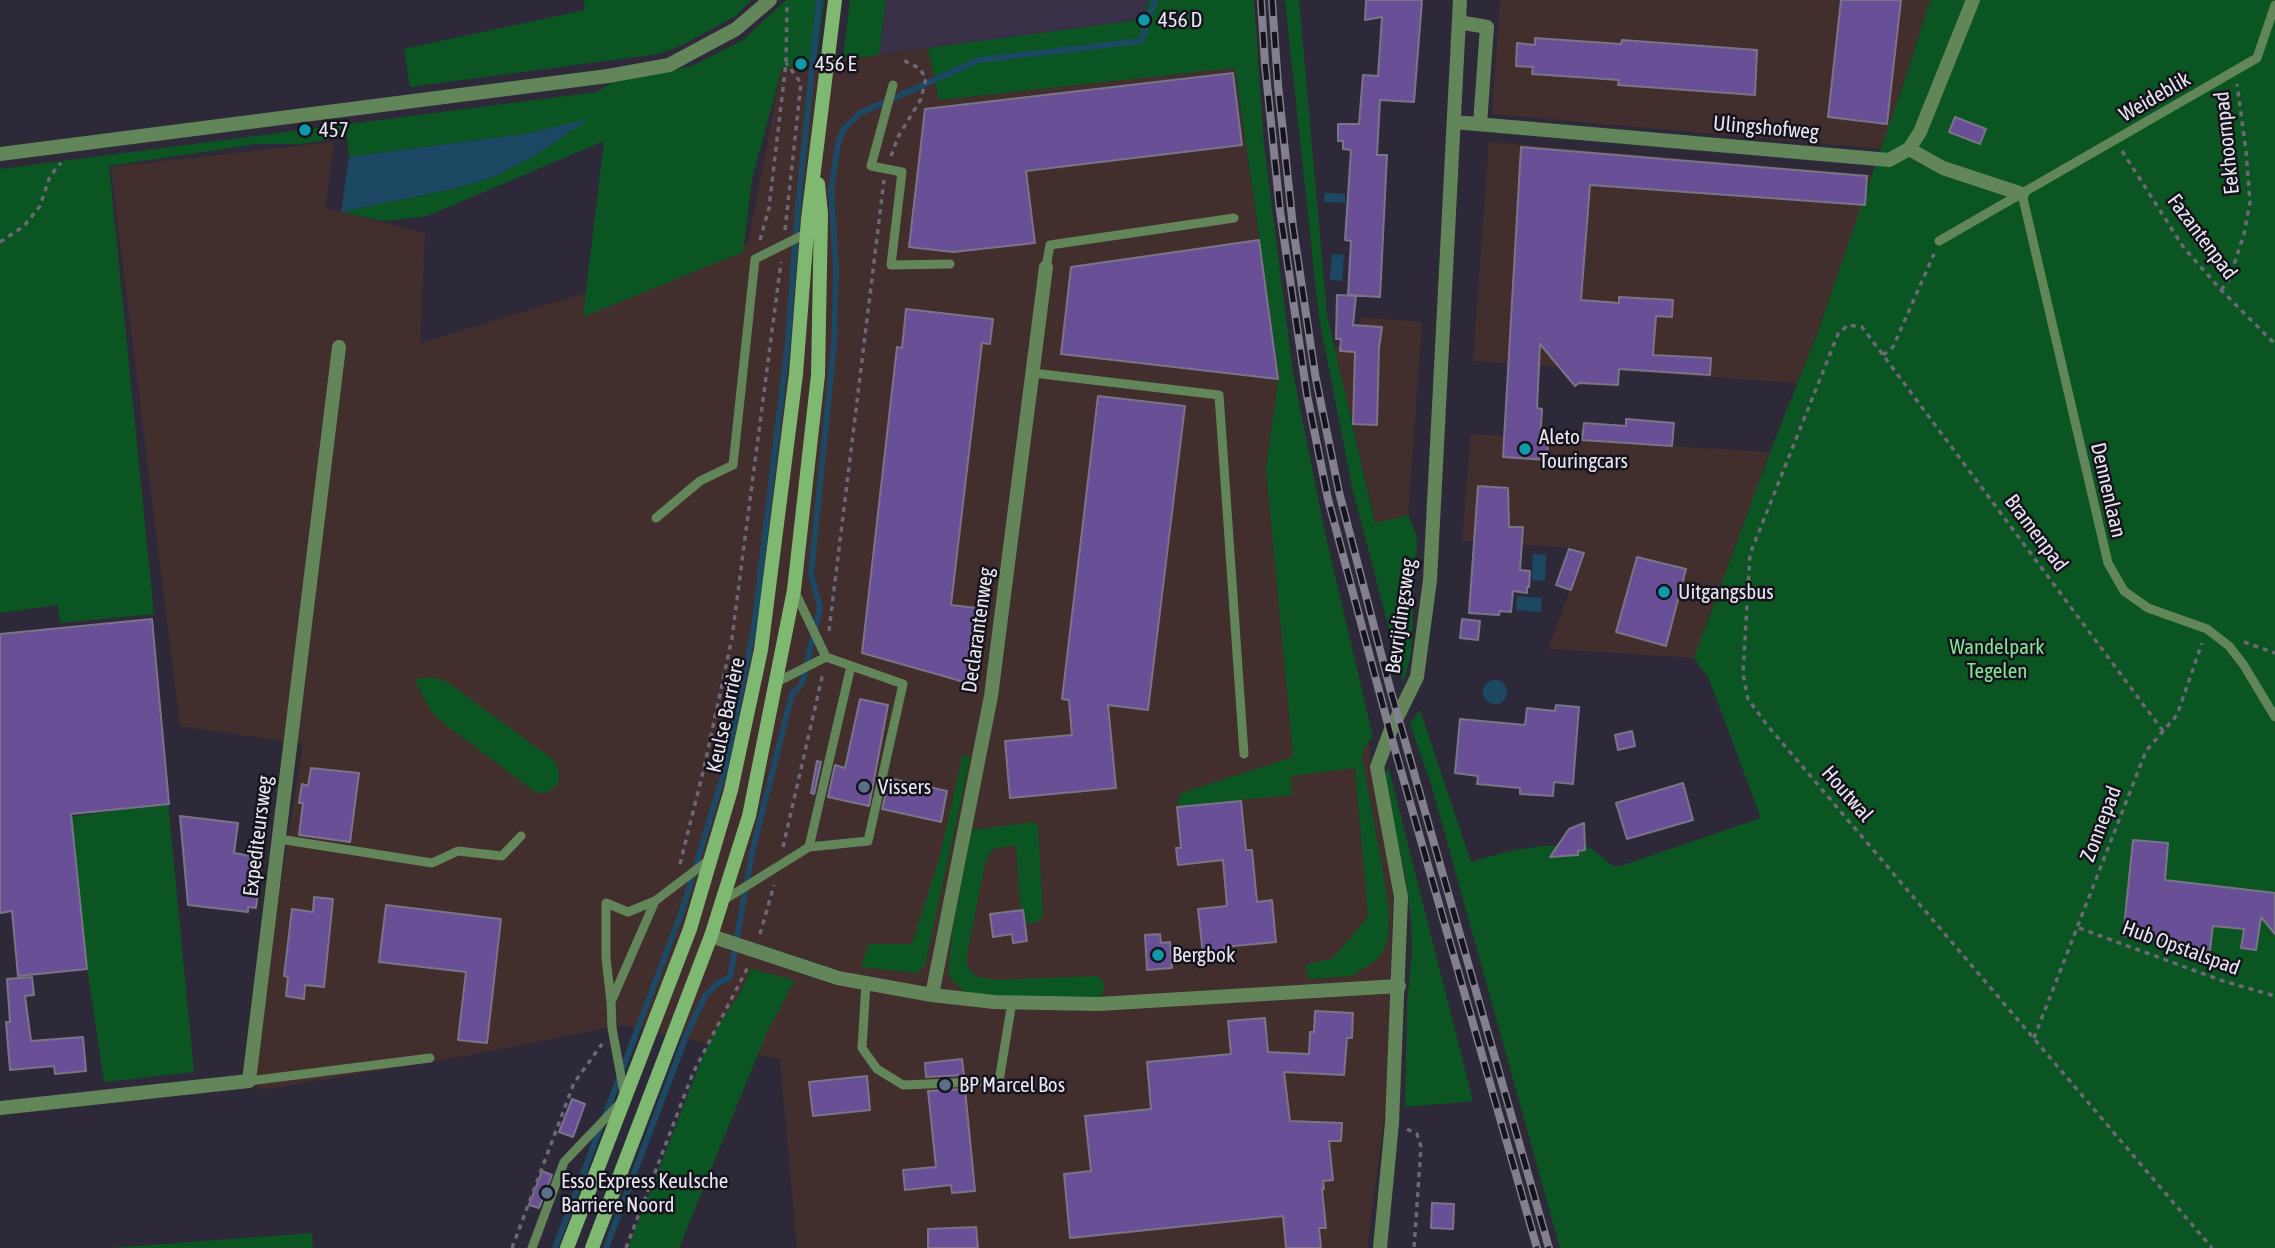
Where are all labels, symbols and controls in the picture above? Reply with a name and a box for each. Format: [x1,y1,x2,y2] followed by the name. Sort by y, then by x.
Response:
[1158,7,1202,33] place label: 456 D
[1136,12,1152,28] marker: 456 D
[815,51,856,77] place label: 456 E
[793,56,809,72] marker: 456 E
[2115,67,2195,127] street label: Weideblik
[2209,90,2245,196] street label: Eekhoornpad
[1712,111,1820,145] street label: Ulingshofweg
[319,117,349,143] place label: 457
[297,122,313,138] marker: 457
[2162,189,2242,285] street label: Fazantenpad
[1539,424,1628,474] place label: Aleto Touringcars
[2085,440,2131,540] street label: Dennenlaan
[1517,441,1533,457] marker: Aleto Touringcars
[1999,489,2073,577] street label: Bramenpad
[1380,557,1422,675] street label: Bevrijdingsweg
[957,566,999,694] street label: Declarantenweg
[1678,579,1774,605] place label: Uitgangsbus
[1656,584,1672,600] marker: Uitgangsbus
[1950,634,2044,684] park label: Wandelpark Tegelen
[701,655,751,775] street label: Keulse Barrière
[1816,761,1878,827] street label: Houtwal
[238,774,278,898] street label: Expediteursweg
[878,774,931,800] place label: Vissers
[856,779,872,795] marker: Vissers
[2075,783,2127,865] street label: Zonnepad
[2119,915,2243,981] street label: Hub Opstalspad
[1172,942,1235,968] place label: Bergbok
[1150,947,1166,963] marker: Bergbok
[959,1072,1065,1098] place label: BP Marcel Bos
[937,1077,953,1093] marker: BP Marcel Bos
[561,1168,728,1218] place label: Esso Express Keulsche Barriere Noord
[539,1185,555,1201] marker: Esso Express Keulsche Barriere Noord

